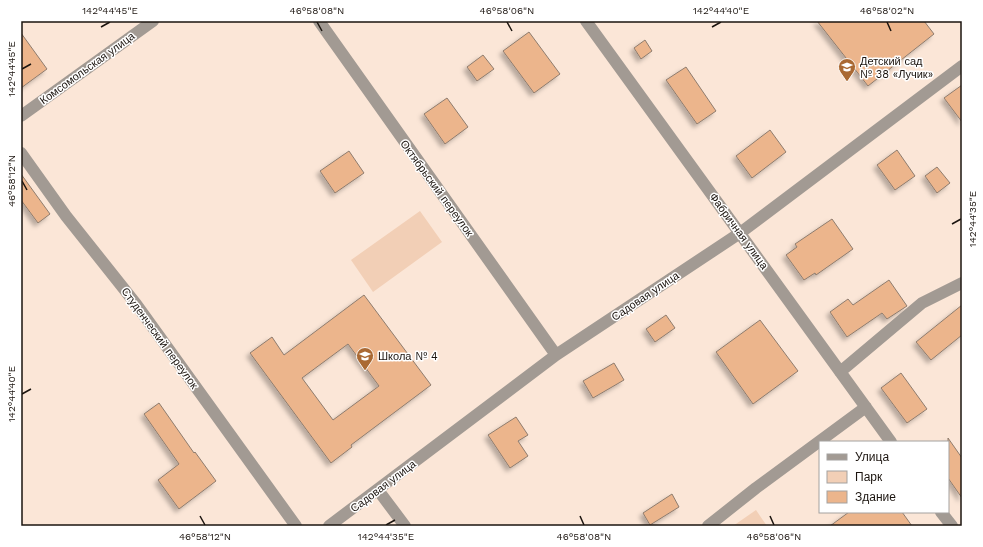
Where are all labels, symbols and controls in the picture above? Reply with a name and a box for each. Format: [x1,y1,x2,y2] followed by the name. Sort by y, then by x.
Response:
[82,5,138,16] text: 142°44'45"E
[290,5,344,16] text: 46°58'08"N
[480,5,534,16] text: 46°58'06"N
[693,5,749,16] text: 142°44'40"E
[860,5,914,16] text: 46°58'02"N
[37,29,138,107] street label: Комсомольская улица
[6,41,17,97] text: 142°44'45"E
[860,55,933,81] place label: Детский сад № 38 «Лучик»
[837,57,857,82] school or university icon: Детский сад № 38 «Лучик»
[397,138,476,239] street label: Октябрьский переулок
[6,155,17,207] text: 46°58'12"N
[707,191,771,273] street label: Фабричная улица
[967,191,978,247] text: 142°44'35"E
[609,269,682,324] street label: Садовая улица
[118,285,201,392] street label: Студенческий переулок
[355,346,375,371] school or university icon: Школа № 4
[378,350,438,363] place label: Школа № 4
[6,366,17,422] text: 142°44'40"E
[819,441,949,513] legend
[855,450,889,464] text: Улица
[348,457,419,515] street label: Садовая улица
[855,470,883,484] text: Парк
[855,490,896,504] text: Здание
[179,531,231,542] text: 46°58'12"N
[358,531,414,542] text: 142°44'35"E
[557,531,611,542] text: 46°58'08"N
[747,531,801,542] text: 46°58'06"N

